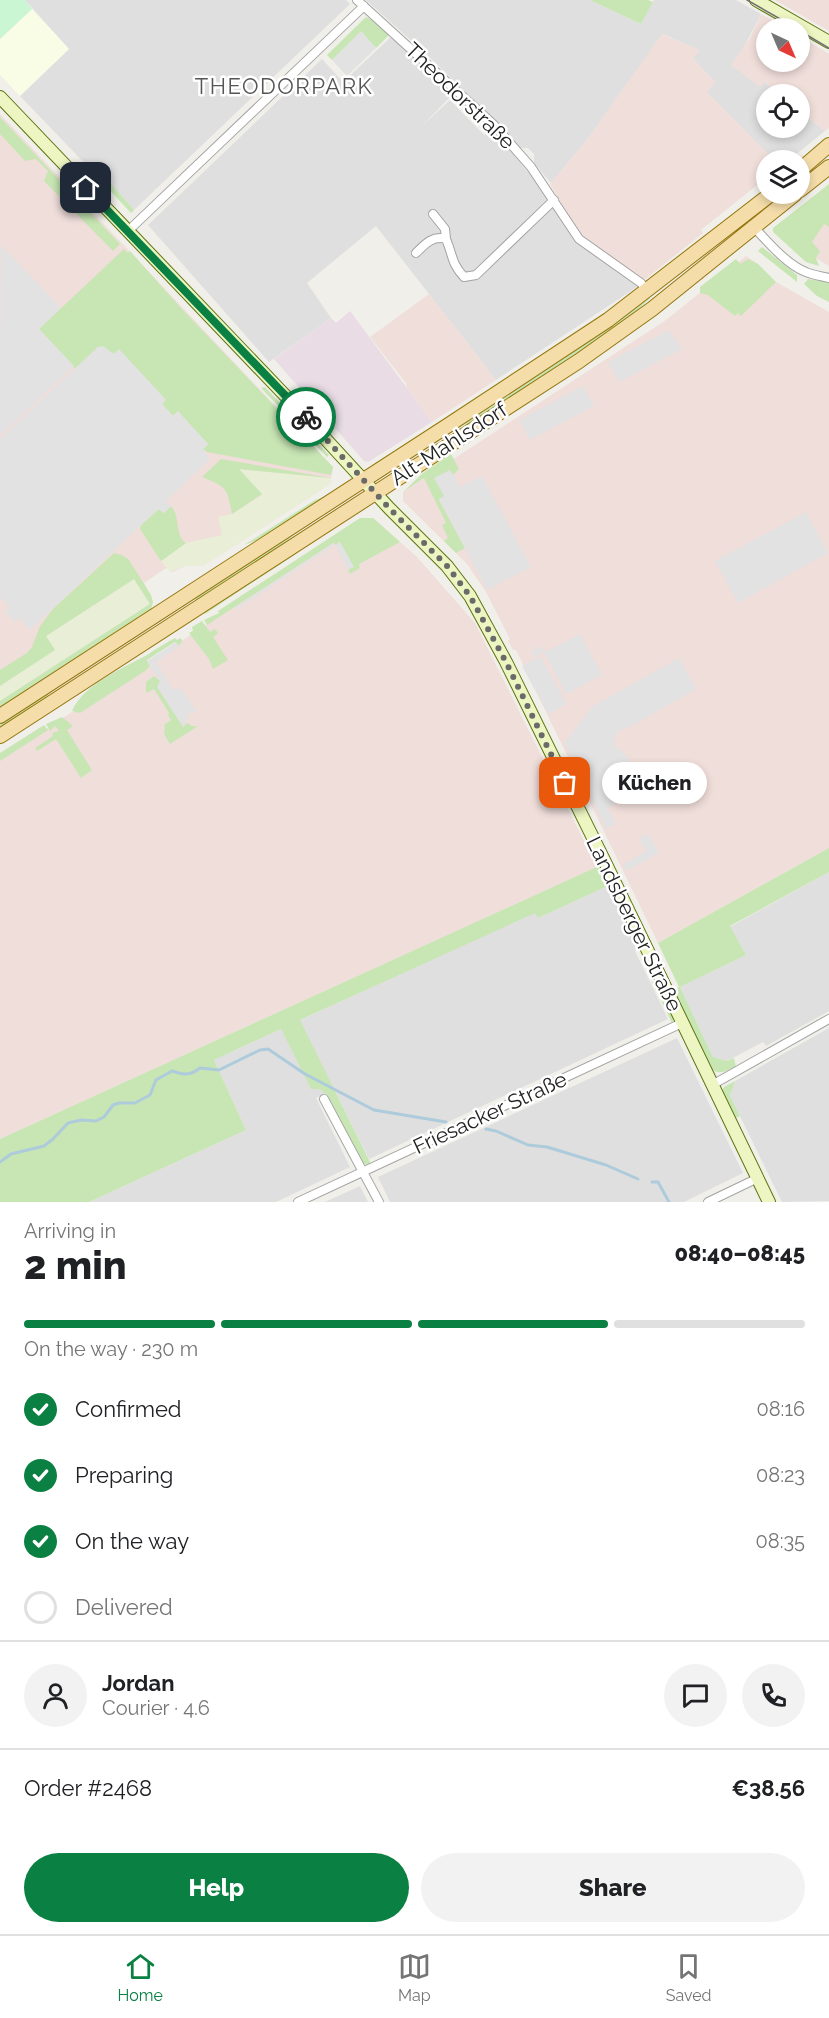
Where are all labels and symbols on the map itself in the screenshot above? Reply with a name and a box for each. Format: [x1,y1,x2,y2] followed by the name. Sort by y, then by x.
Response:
[756,18,810,72] north arrow
[400,37,520,154] street label: Theodorstraße
[195,73,373,99] district label: THEODORPARK
[60,162,111,213] pin
[276,387,336,447] courier
[386,396,512,490] street label: Alt-Mahlsdorf
[539,757,590,808] pin
[601,762,706,804] callout: Küchen
[581,832,688,1015] street label: Landsberger Straße
[409,1066,570,1159] street label: Friesacker Straße

